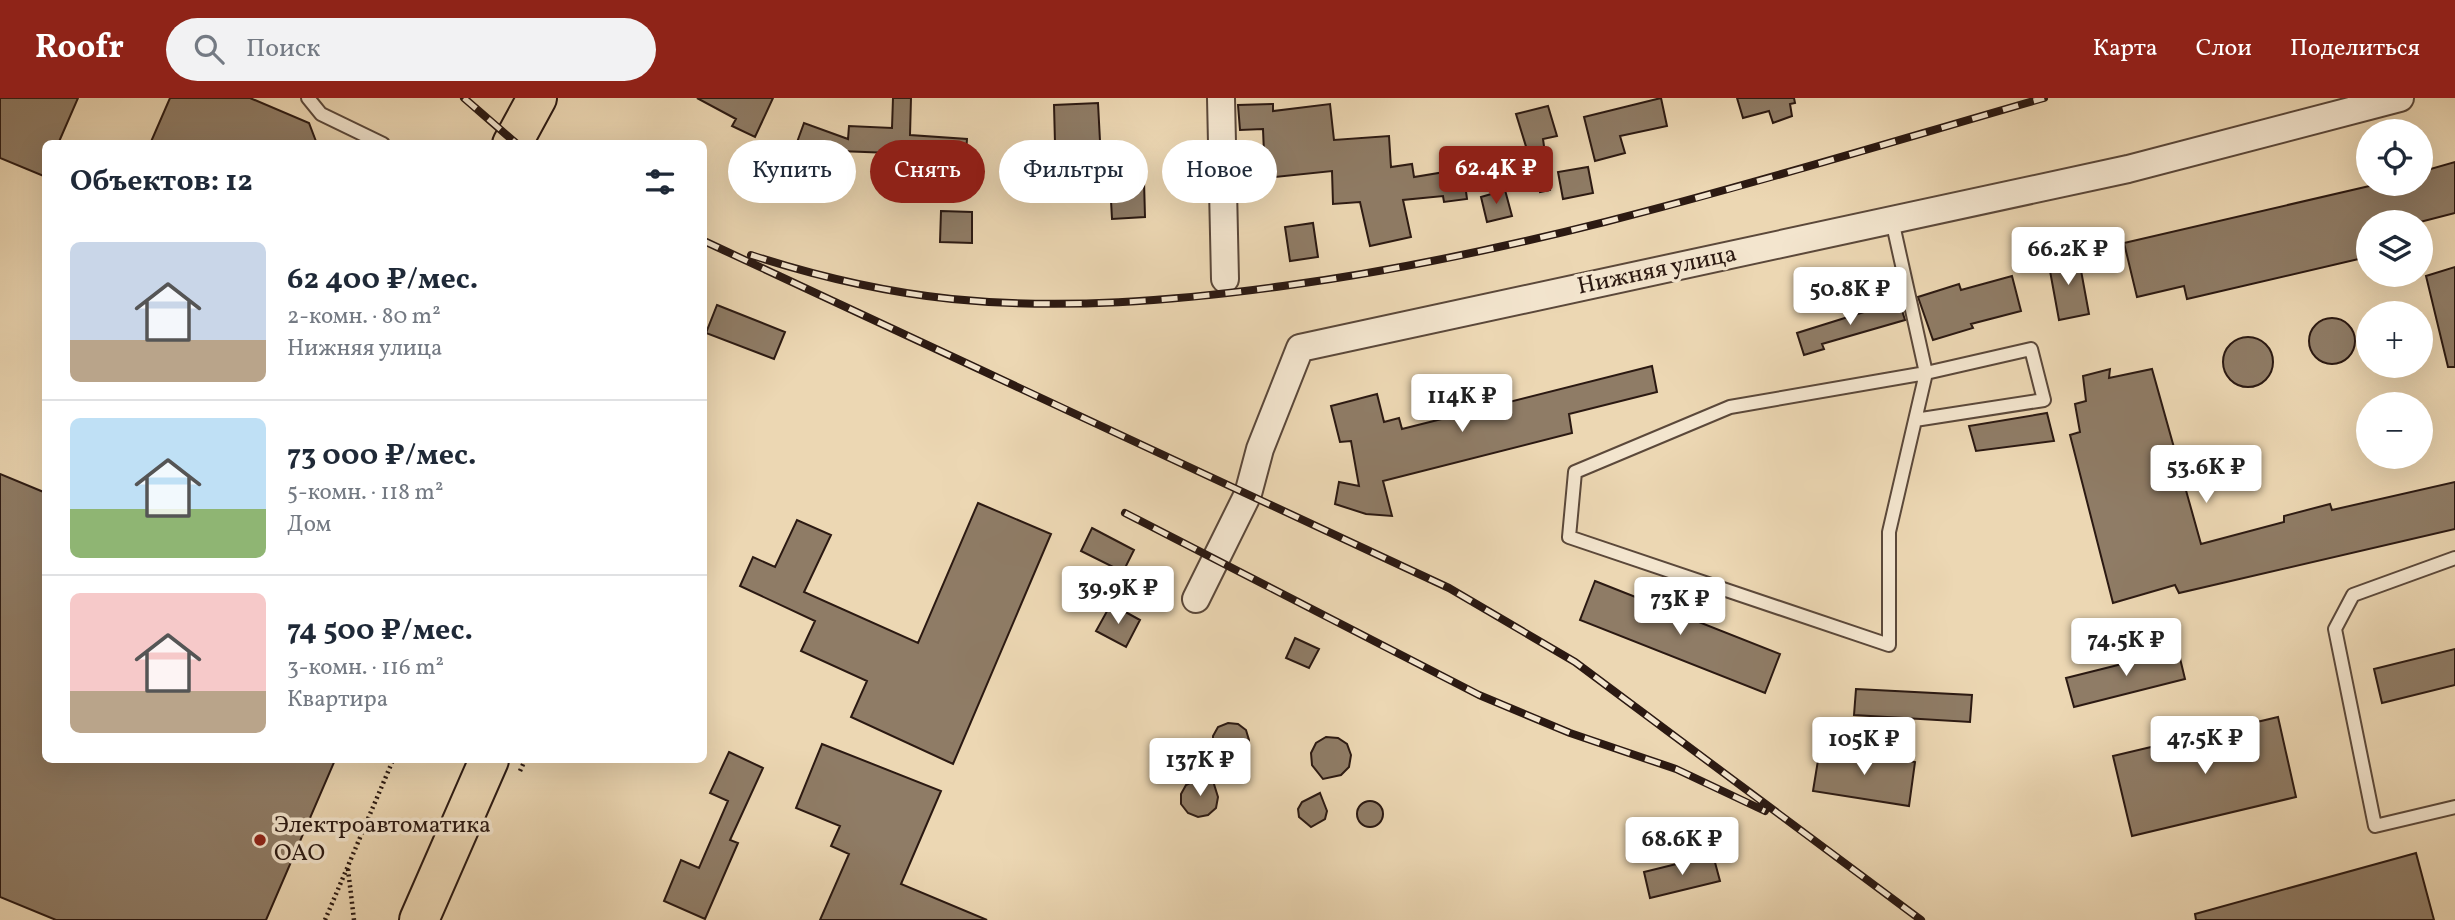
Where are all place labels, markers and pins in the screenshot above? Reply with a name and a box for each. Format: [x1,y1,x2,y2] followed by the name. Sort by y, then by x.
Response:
[1431,146,1561,206] pin: 62.4K ₽
[2003,228,2133,287] pin: 66.2K ₽
[1785,268,1915,327] pin: 50.8K ₽
[1405,374,1519,434] pin: 114K ₽
[2141,446,2271,505] pin: 53.6K ₽
[1053,566,1183,626] pin: 39.9K ₽
[1631,578,1729,637] pin: 73K ₽
[2061,618,2191,678] pin: 74.5K ₽
[2140,716,2270,776] pin: 47.5K ₽
[1807,718,1921,777] pin: 105K ₽
[1143,738,1257,798] pin: 137K ₽
[274,809,491,871] place label: Электроавтоматика ОАО
[1617,818,1747,877] pin: 68.6K ₽
[252,832,268,848] marker: Электроавтоматика ОАО

